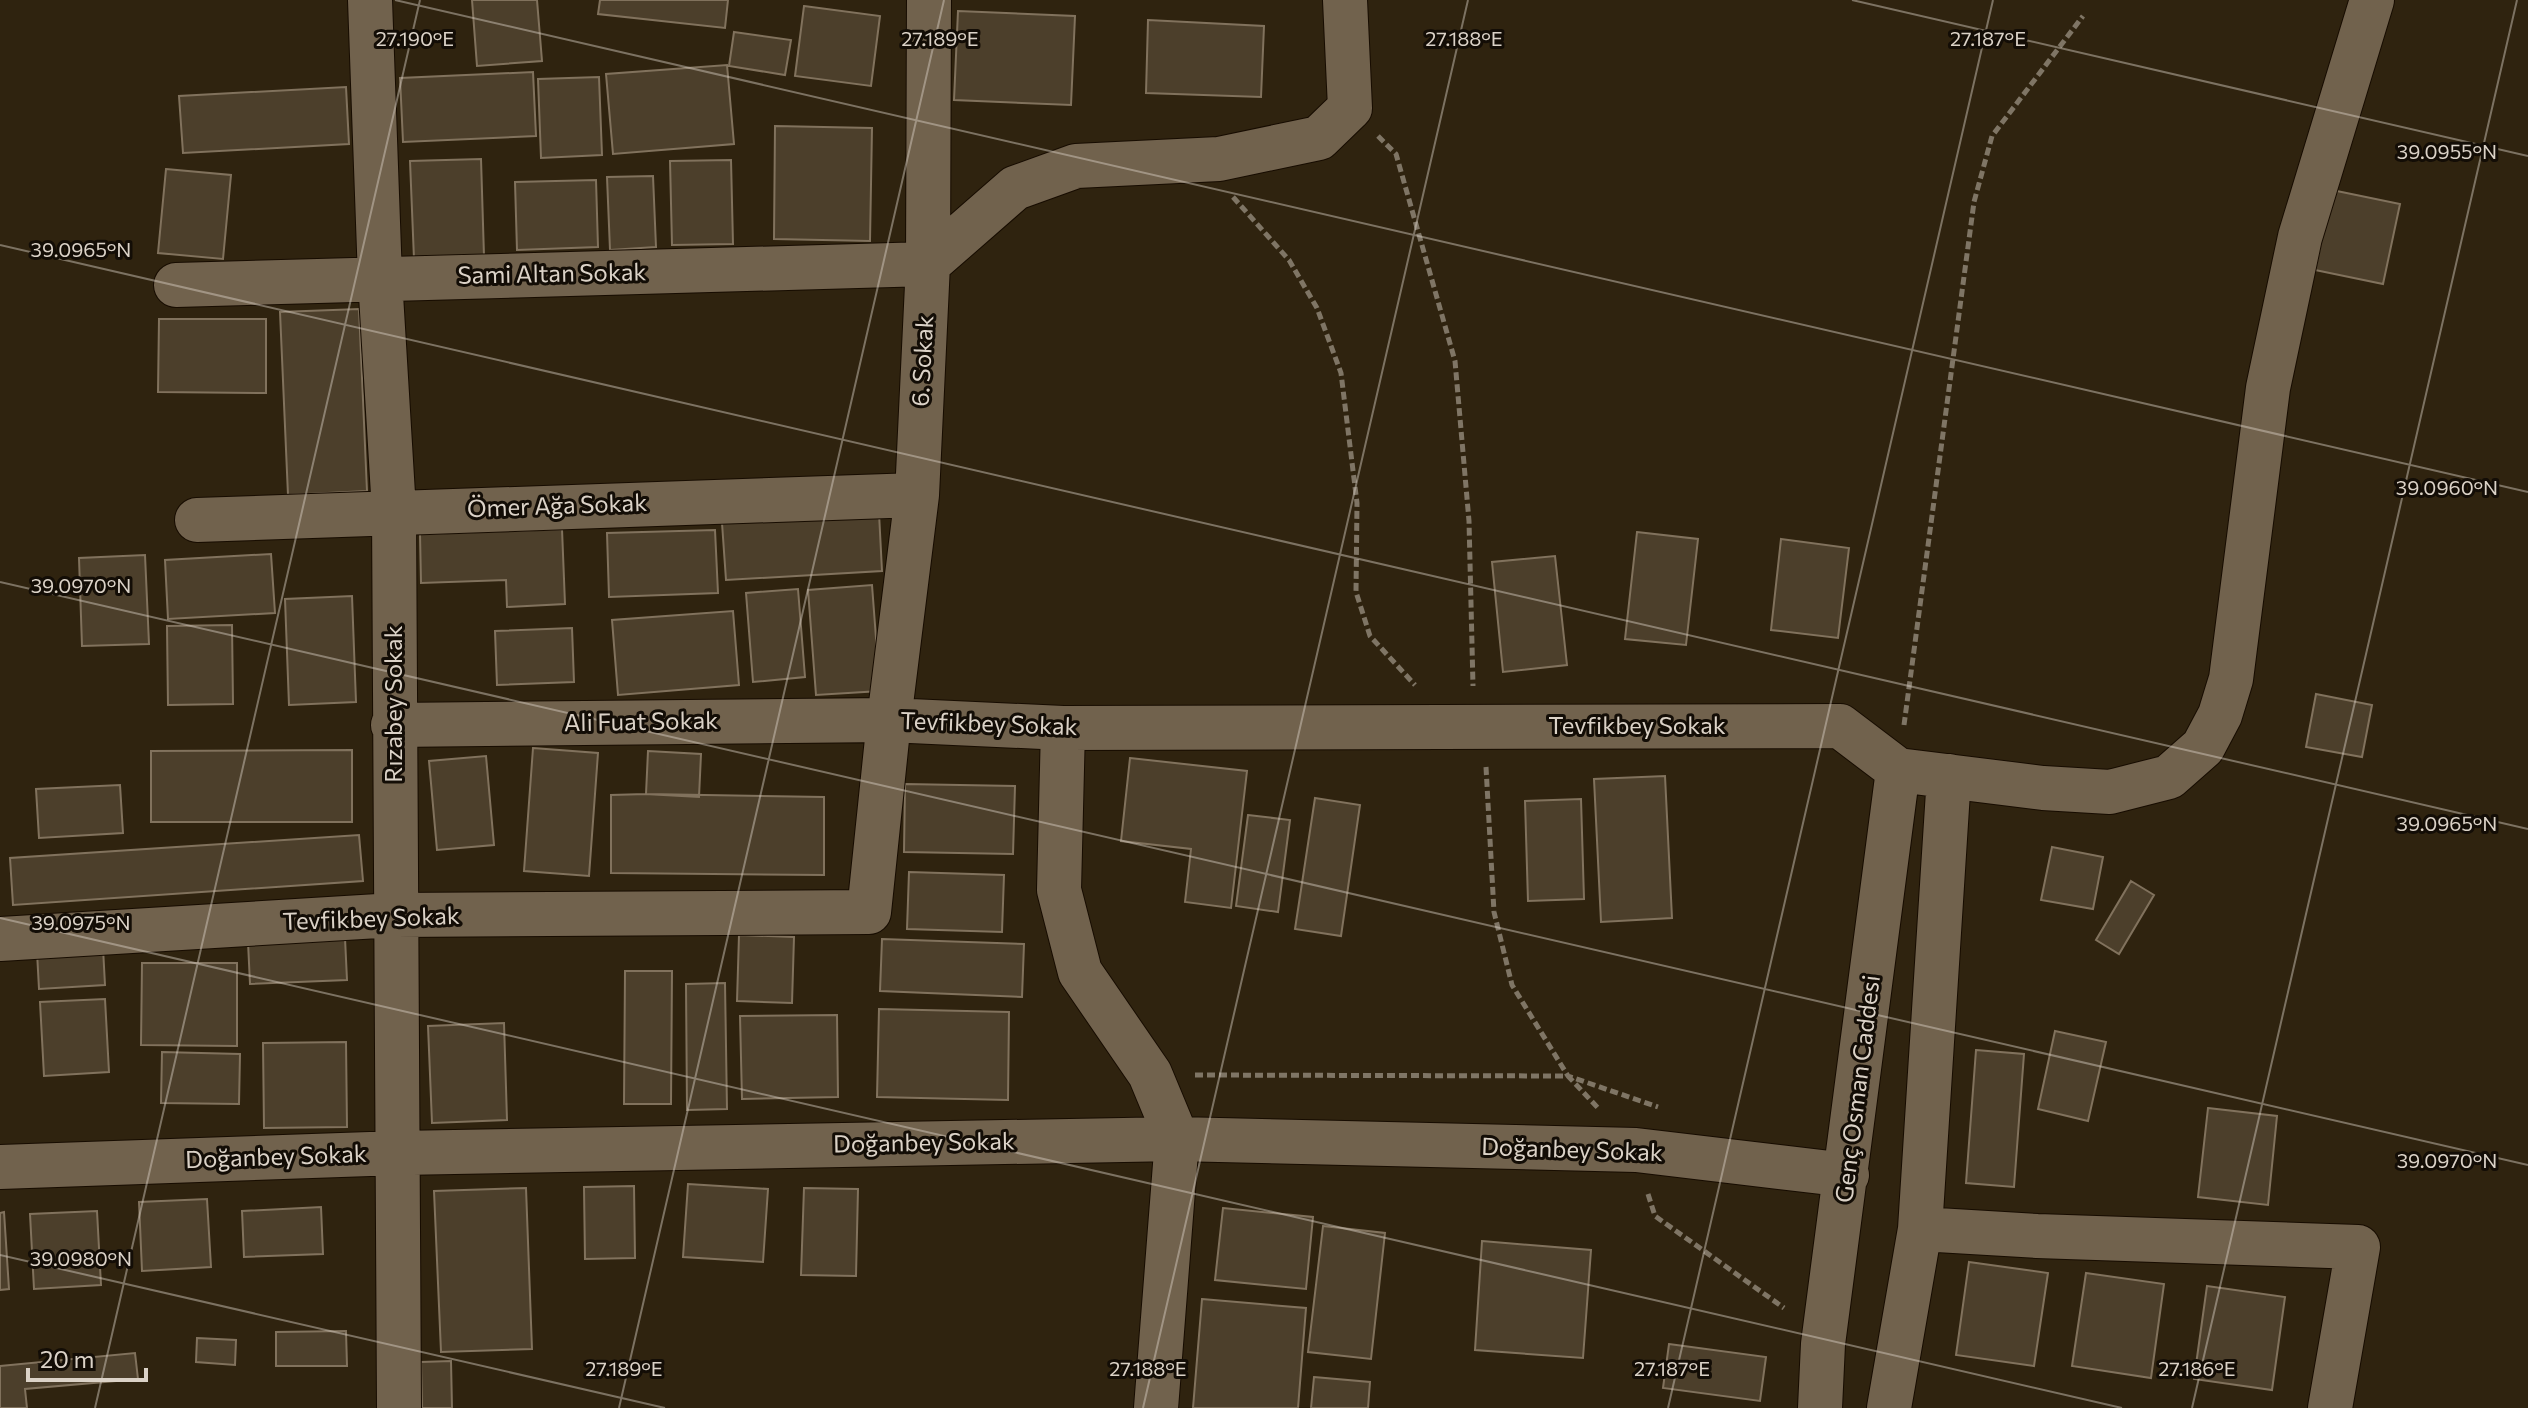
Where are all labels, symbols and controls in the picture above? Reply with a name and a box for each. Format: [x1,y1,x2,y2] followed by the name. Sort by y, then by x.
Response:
[376,26,454,50] text: 27.190°E
[901,26,979,50] text: 27.189°E
[1425,26,1503,50] text: 27.188°E
[1950,26,2026,50] text: 27.187°E
[2397,139,2497,163] text: 39.0955°N
[31,237,131,261] text: 39.0965°N
[457,256,647,289] street label: Sami Altan Sokak
[905,315,938,407] street label: 6. Sokak
[2396,475,2498,499] text: 39.0960°N
[466,487,648,522] street label: Ömer Ağa Sokak
[31,573,131,597] text: 39.0970°N
[378,625,407,783] street label: Rızabey Sokak
[564,705,718,736] street label: Ali Fuat Sokak
[900,705,1078,740] street label: Tevfikbey Sokak
[1548,710,1726,739] street label: Tevfikbey Sokak
[2397,811,2497,835] text: 39.0965°N
[282,900,460,935] street label: Tevfikbey Sokak
[31,910,131,934] text: 39.0975°N
[1828,973,1885,1204] street label: Genç Osman Caddesi
[833,1125,1015,1158] street label: Doğanbey Sokak
[1481,1131,1663,1166] street label: Doğanbey Sokak
[185,1138,367,1173] street label: Doğanbey Sokak
[2397,1148,2497,1172] text: 39.0970°N
[30,1246,132,1270] text: 39.0980°N
[28,1332,146,1382] scale bar
[40,1344,94,1373] text: 20 m
[585,1356,663,1380] text: 27.189°E
[1109,1356,1187,1380] text: 27.188°E
[1634,1356,1710,1380] text: 27.187°E
[2158,1356,2236,1380] text: 27.186°E

